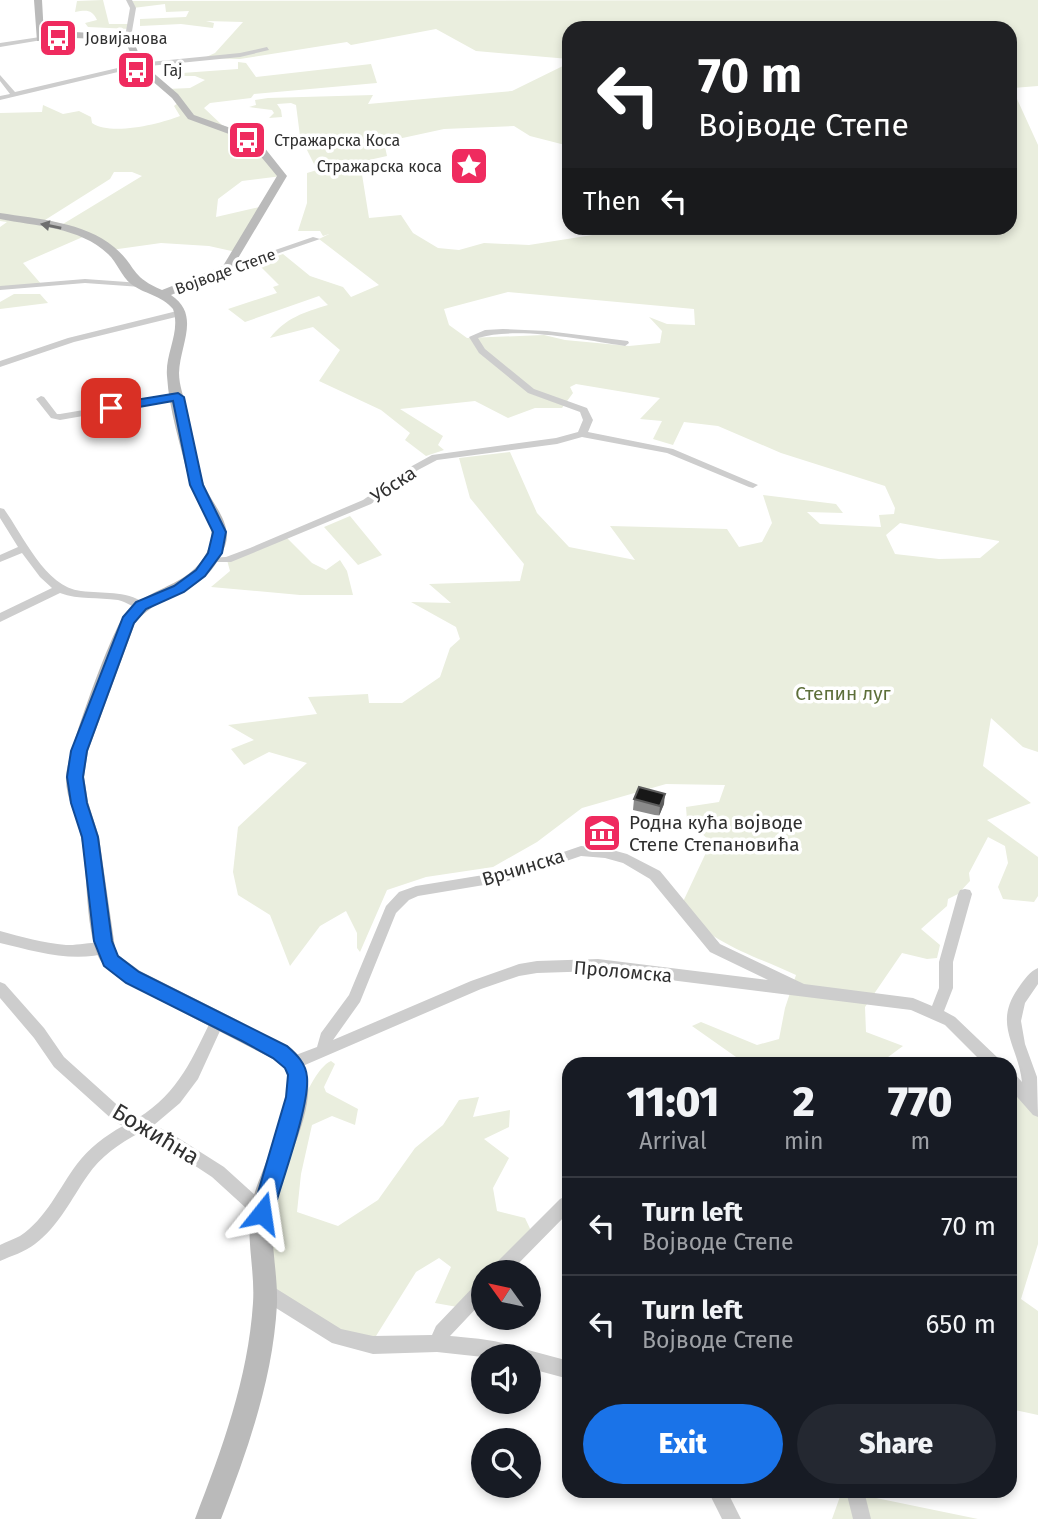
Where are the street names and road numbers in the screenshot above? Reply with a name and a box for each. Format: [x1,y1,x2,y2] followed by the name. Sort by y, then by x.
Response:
[172,245,278,298] street label: Војводе Степе
[366,461,420,508] street label: Убска
[479,844,567,891] street label: Врчинска
[573,956,673,987] street label: Проломска
[107,1097,205,1171] street label: Божићна

